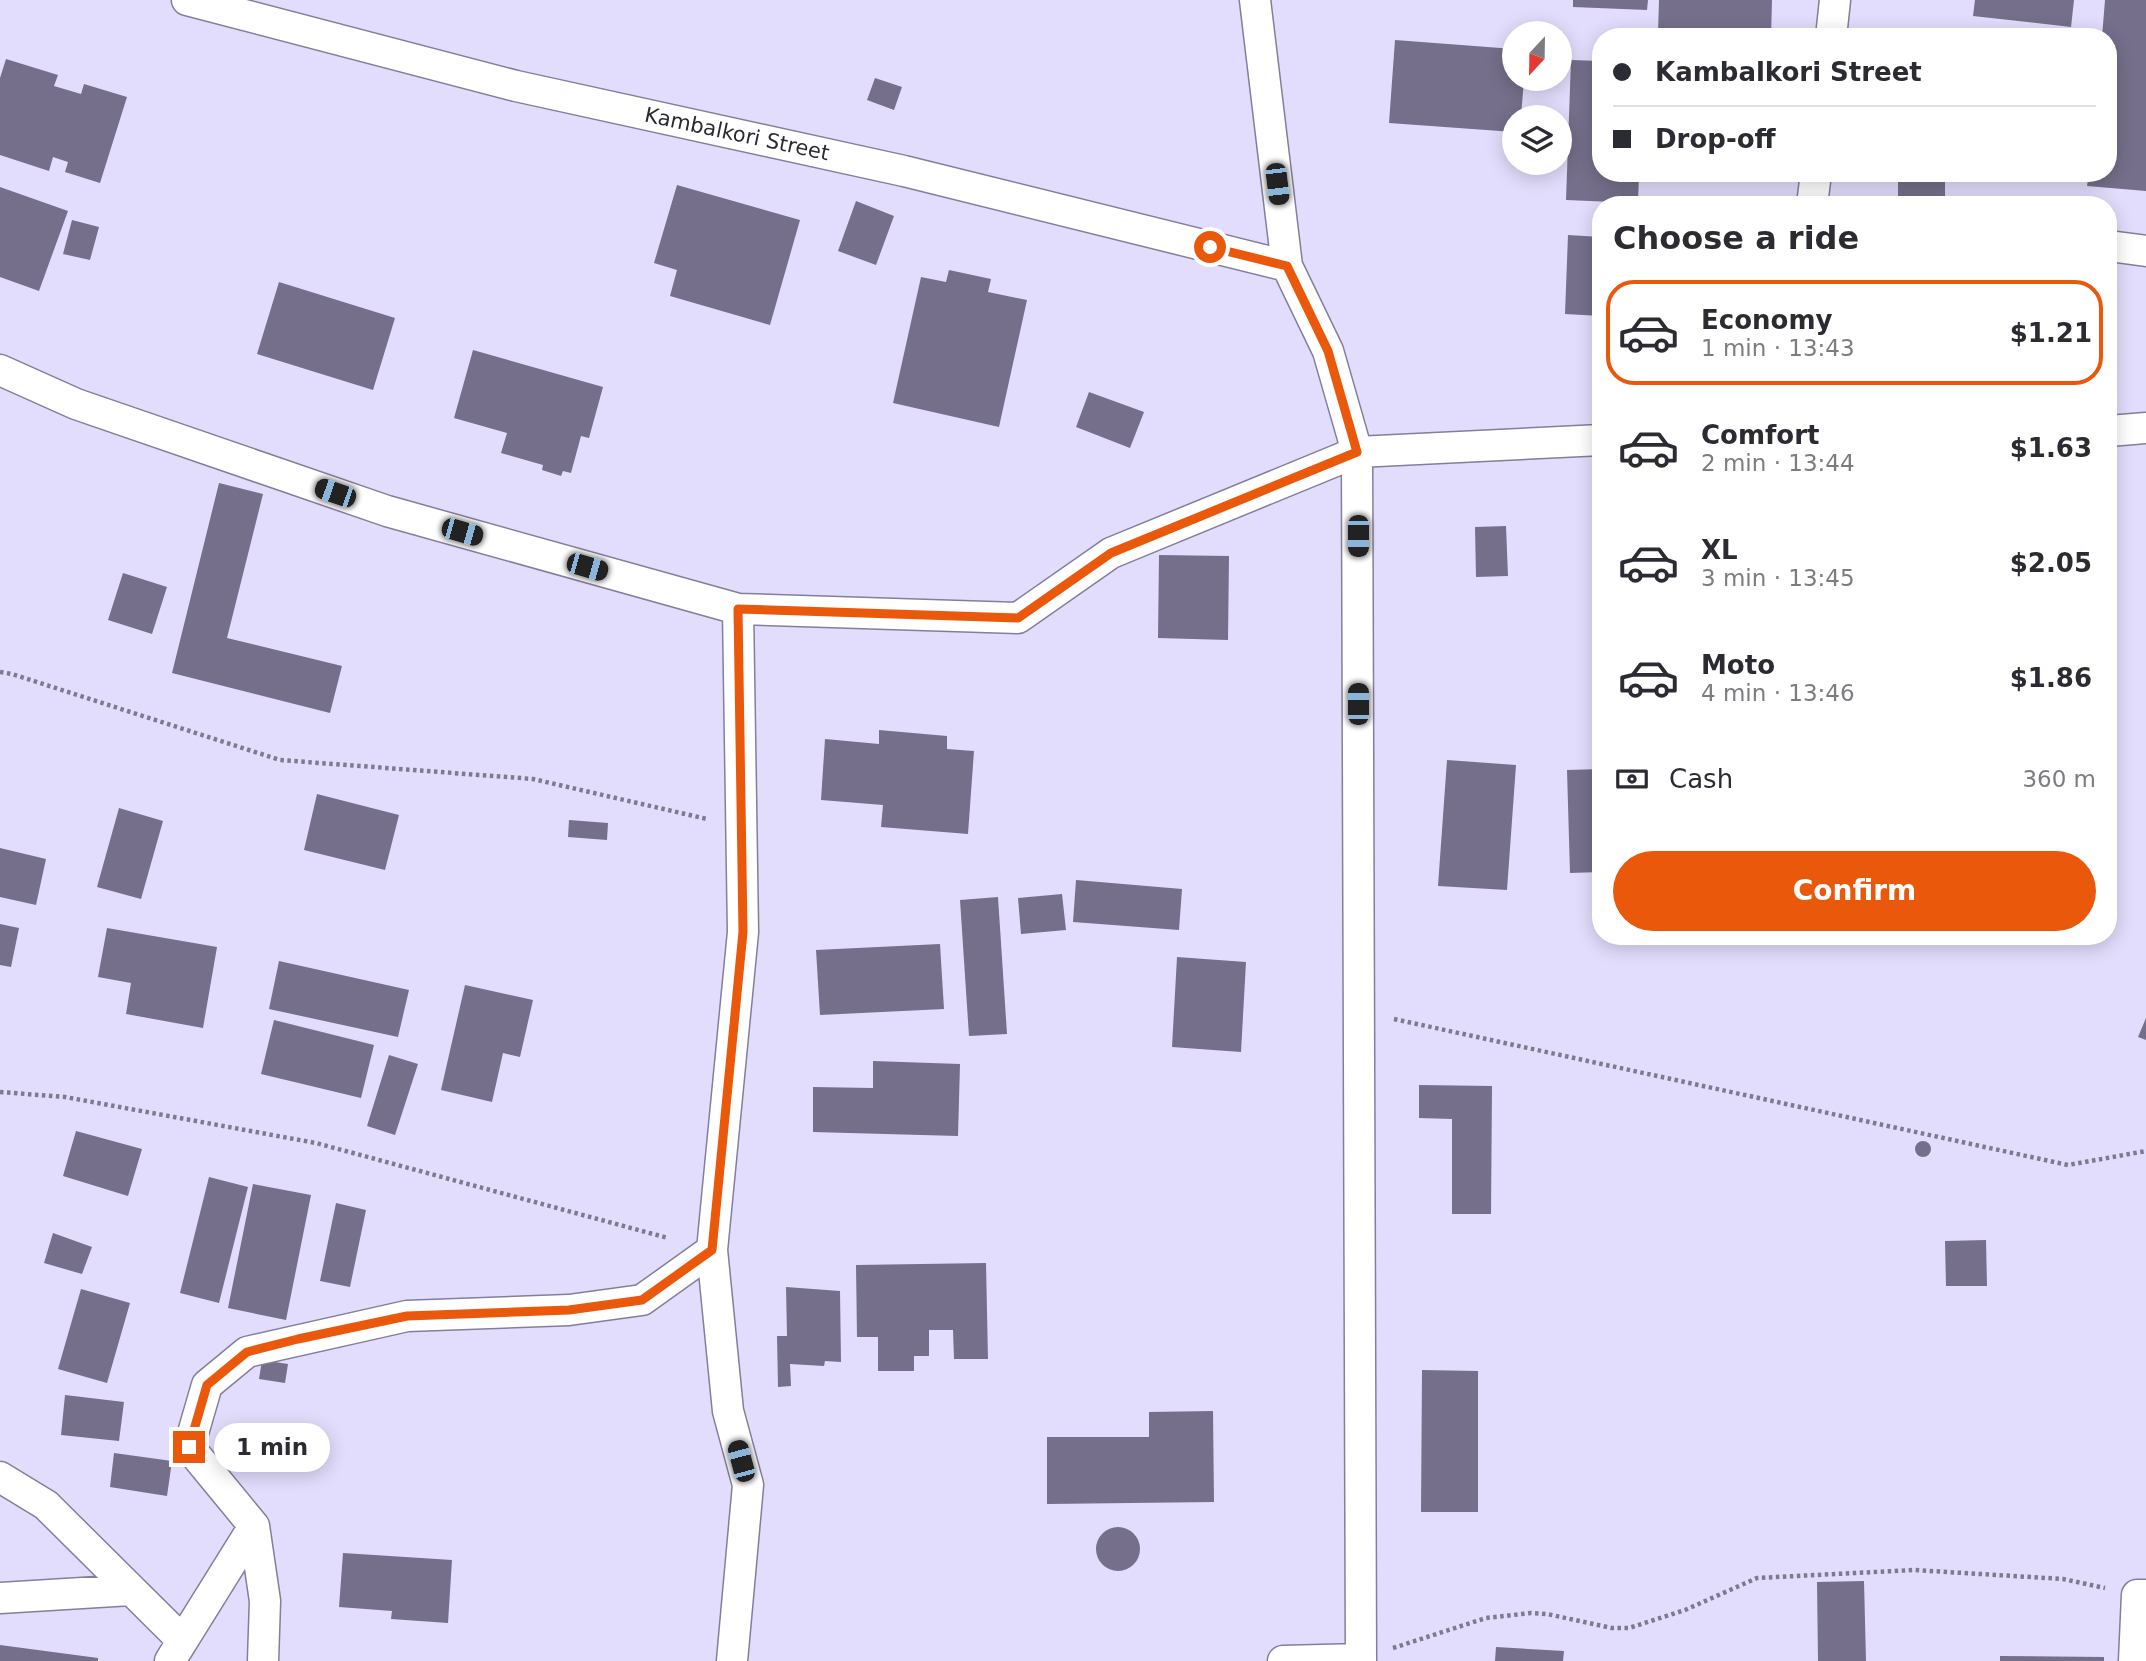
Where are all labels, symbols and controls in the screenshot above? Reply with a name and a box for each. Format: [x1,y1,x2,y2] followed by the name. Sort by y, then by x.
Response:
[1502,21,1572,91] north arrow
[1502,21,1572,175] map controls
[1655,57,1922,87] text: Kambalkori Street
[643,103,831,165] street label: Kambalkori Street
[1502,105,1572,175] button: layers
[1655,124,1776,154] text: Drop-off
[1265,162,1290,206] car
[1613,219,1859,257] text: Choose a ride
[1194,231,1226,263] route start
[1617,301,1680,364] icon: car
[1701,305,1832,335] text: Economy
[2010,318,2092,348] text: $1.21
[1701,335,1855,361] text: 1 min · 13:43
[1617,416,1680,479] icon: car
[1701,420,1819,450] text: Comfort
[2010,433,2092,463] text: $1.63
[1701,450,1855,476] text: 2 min · 13:44
[312,476,359,510] car
[1348,515,1369,557] car
[439,516,486,548] car
[1617,531,1680,594] icon: car
[1701,535,1738,565] text: XL
[2010,548,2092,578] text: $2.05
[564,551,611,583] car
[1701,565,1855,591] text: 3 min · 13:45
[1617,646,1680,709] icon: car
[1701,650,1775,680] text: Moto
[2010,663,2092,693] text: $1.86
[1701,680,1855,706] text: 4 min · 13:46
[1348,683,1369,725] car
[1613,760,1651,798] icon: cash
[1669,764,1733,794] text: Cash
[2022,766,2096,792] text: 360 m
[1613,851,2096,931] button: Confirm
[214,1422,329,1472] callout: 1 min
[173,1431,205,1463] route end
[236,1434,308,1460] text: 1 min
[726,1438,757,1484] car

